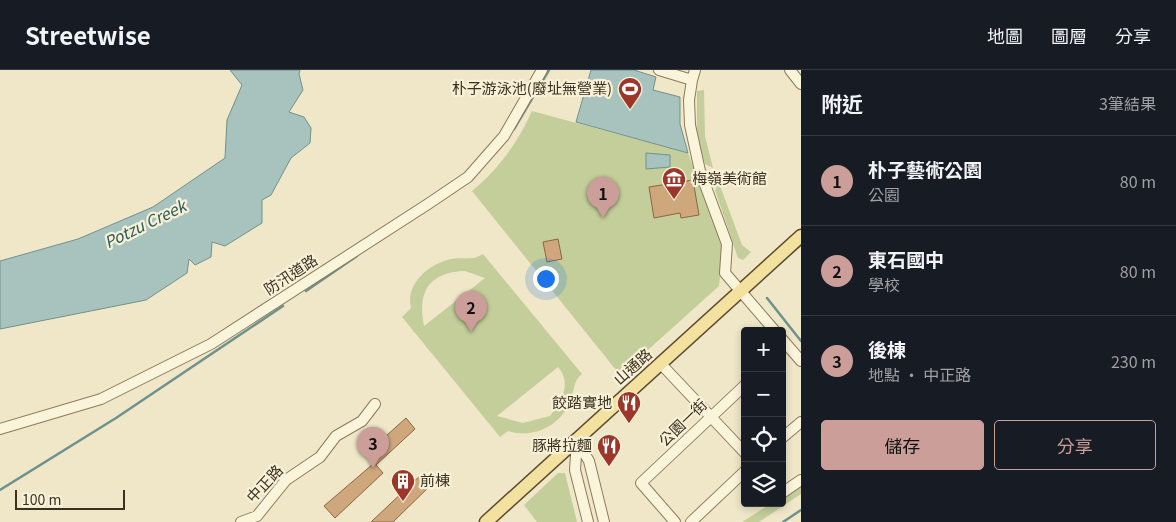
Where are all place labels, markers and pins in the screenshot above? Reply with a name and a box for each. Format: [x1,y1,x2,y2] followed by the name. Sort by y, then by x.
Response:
[617,76,643,110] sports icon: 朴子游泳池(廢址無營業)
[452,77,612,98] place label: 朴子游泳池(廢址無營業)
[661,166,687,200] museum icon: 梅嶺美術館
[692,167,767,188] place label: 梅嶺美術館
[587,177,619,218] pin: 1
[455,291,487,332] pin: 2
[616,390,642,424] restaurant icon: 餃踏實地
[552,391,612,412] place label: 餃踏實地
[357,427,389,468] pin: 3
[596,433,622,467] restaurant icon: 豚將拉麵
[532,434,592,455] place label: 豚將拉麵
[390,468,416,502] building icon: 前棟
[420,469,450,490] place label: 前棟

